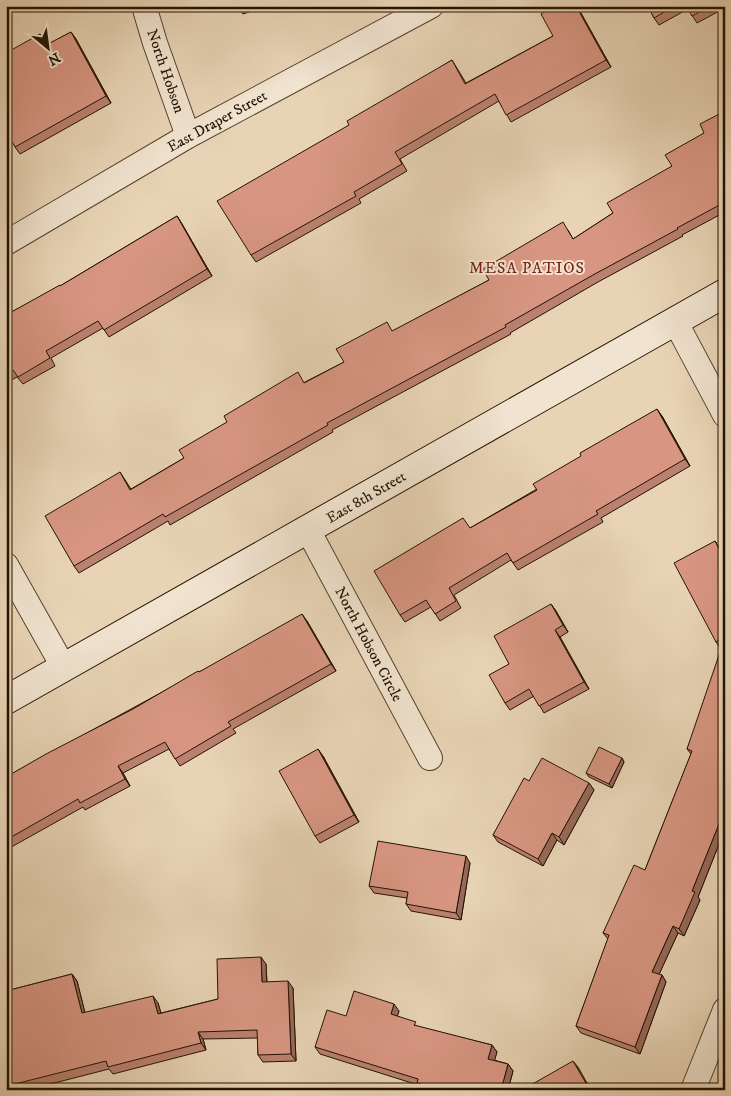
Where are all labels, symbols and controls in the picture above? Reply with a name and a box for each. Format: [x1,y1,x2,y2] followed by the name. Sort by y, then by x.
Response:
[22,22,72,72] north arrow
[142,27,189,116] street label: North Hobson
[44,48,63,69] text: N
[164,86,271,157] street label: East Draper Street
[469,258,585,278] district label: MESA PATIOS
[323,467,410,528] street label: East 8th Street
[330,584,407,705] street label: North Hobson Circle

